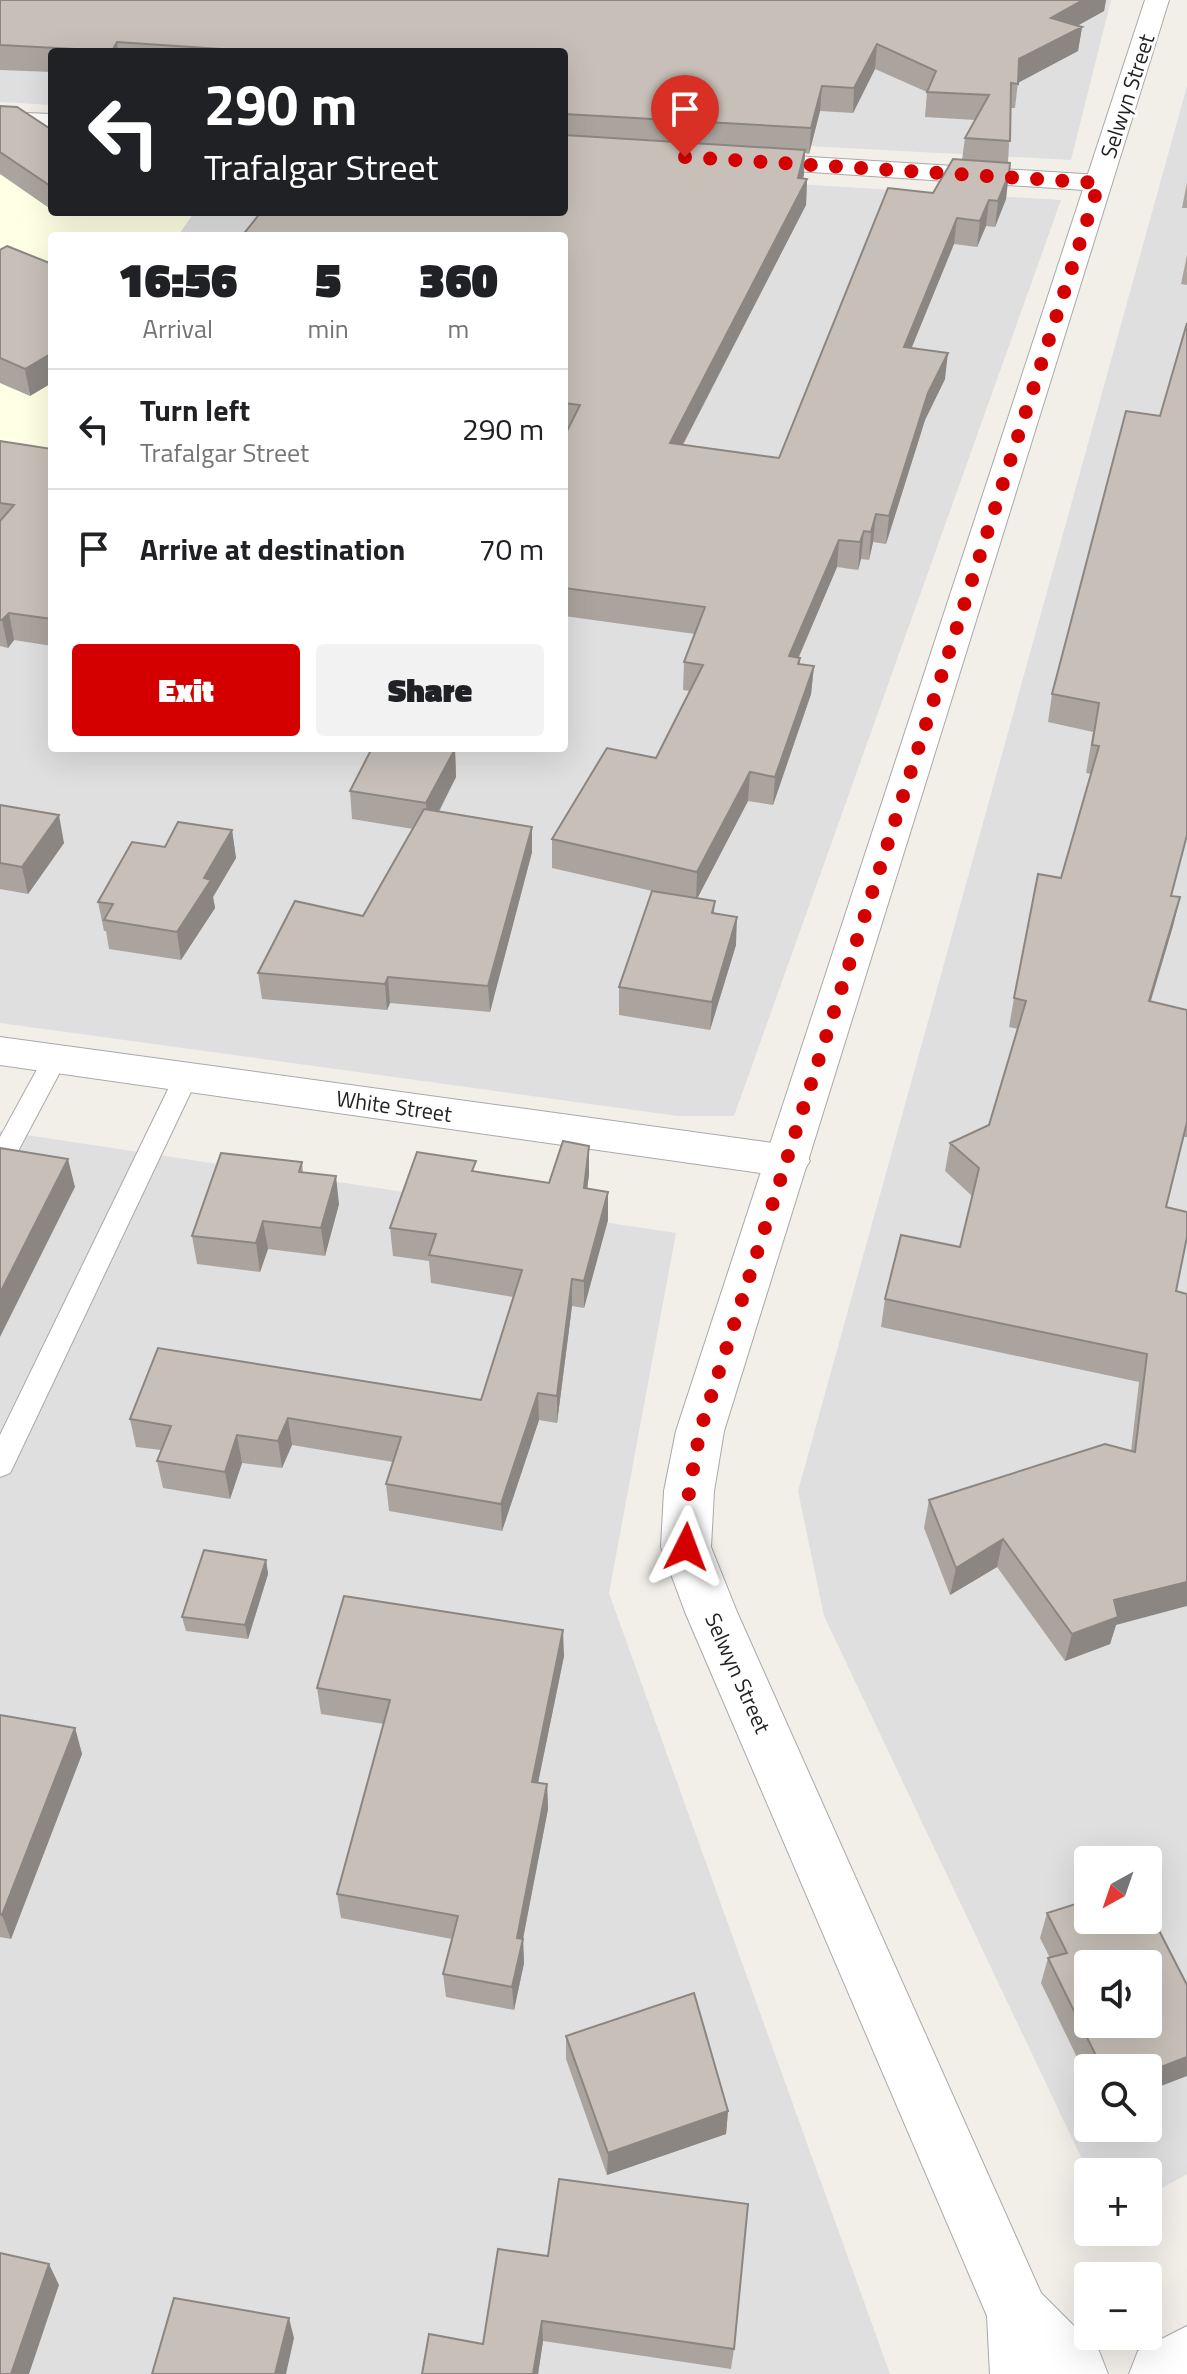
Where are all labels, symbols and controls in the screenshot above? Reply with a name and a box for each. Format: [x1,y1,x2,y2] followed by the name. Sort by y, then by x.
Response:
[1091,29,1163,163] street label: Selwyn Street
[204,62,357,147] text: 290 m
[651,75,719,157] pin
[72,80,176,184] icon: left
[663,87,707,131] icon: arrive
[204,139,438,194] text: Trafalgar Street
[118,243,237,316] text: 16:56
[315,243,341,316] text: 5
[419,243,498,316] text: 360
[142,309,213,348] text: Arrival
[307,309,349,348] text: min
[448,309,469,348] text: m
[140,387,250,433] text: Turn left
[462,406,544,452] text: 290 m
[72,407,116,451] icon: left
[140,433,309,472] text: Trafalgar Street
[140,526,405,572] text: Arrive at destination
[479,526,544,572] text: 70 m
[72,527,116,571] icon: arrive
[72,644,300,736] button: Exit
[316,644,544,736] button: Share
[334,1081,454,1131] street label: White Street
[644,1505,728,1589] position arrow
[696,1607,780,1739] street label: Selwyn Street
[1074,1846,1162,1934] north arrow
[1074,1846,1162,2350] map controls
[1074,1950,1162,2038] button: sound
[1074,2054,1162,2142] button: search
[1074,2158,1162,2246] button: +
[1074,2262,1162,2350] button: −

